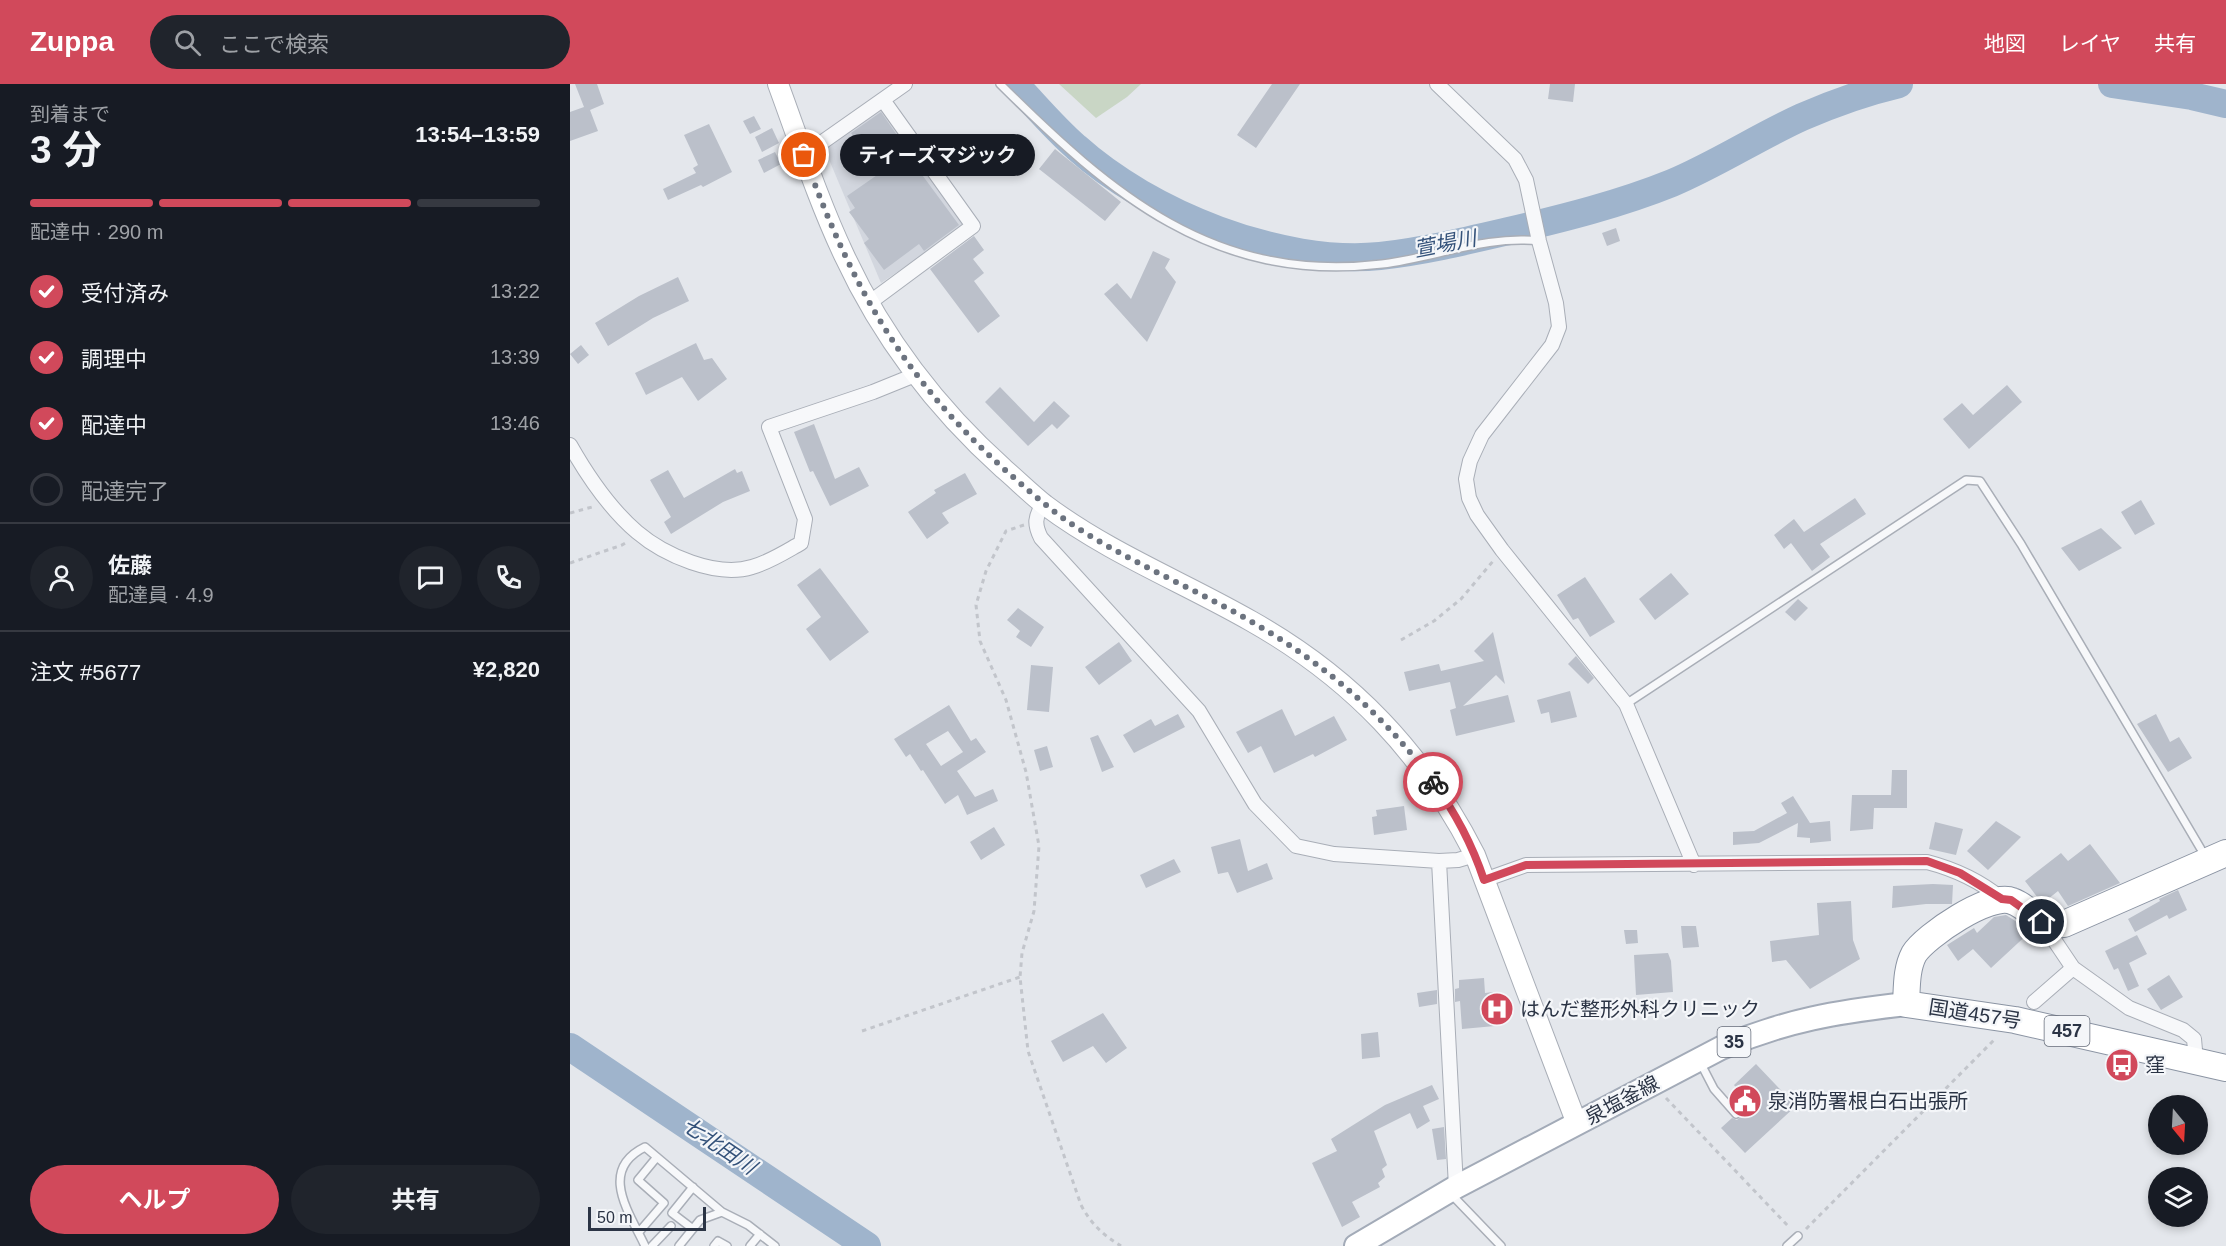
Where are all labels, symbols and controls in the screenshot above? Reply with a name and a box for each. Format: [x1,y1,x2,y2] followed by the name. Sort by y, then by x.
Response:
[150,15,570,69] search box
[30,26,114,57] text: Zuppa
[171,26,204,59] icon: search
[219,32,329,57] text: ここで検索
[1984,32,2026,55] text: 地図
[2059,32,2121,55] text: レイヤ
[2154,32,2196,55] text: 共有
[30,103,110,125] text: 到着まで
[415,122,540,147] text: 13:54–13:59
[30,128,102,171] text: 3 分
[778,129,829,180] pin
[840,134,1035,176] callout: ティーズマジック
[787,138,820,171] icon: bag
[859,144,1016,166] text: ティーズマジック
[30,221,163,243] text: 配達中 · 290 m
[1412,226,1480,261] water label: 萱場川
[30,275,63,308] icon: check
[490,280,540,302] text: 13:22
[81,281,169,306] text: 受付済み
[30,341,63,374] icon: check
[490,346,540,368] text: 13:39
[81,347,147,372] text: 調理中
[30,407,63,440] icon: check
[490,412,540,434] text: 13:46
[81,413,147,438] text: 配達中
[81,479,169,504] text: 配達完了
[30,546,93,609] button: person
[399,546,462,609] button: chat
[477,546,540,609] button: phone
[108,553,152,578] text: 佐藤
[108,584,214,606] text: 配達員 · 4.9
[473,657,540,682] text: ¥2,820
[30,660,141,685] text: 注文 #5677
[1403,752,1463,812] courier
[1417,766,1450,799] icon: bike
[2016,896,2067,947] pin
[2025,905,2058,938] icon: home
[1479,991,1515,1027] hospital icon: はんだ整形外科クリニック
[1927,996,2023,1032] street label: 国道457号
[1520,998,1760,1020] place label: はんだ整形外科クリニック
[2044,1016,2090,1046] road number: 457
[1718,1027,1750,1057] road number: 35
[2104,1047,2140,1083] bus stop icon: 窪
[2145,1054,2165,1076] place label: 窪
[1582,1072,1662,1128] street label: 泉塩釜線
[1727,1083,1763,1119] public building icon: 泉消防署根白石出張所
[1768,1090,1968,1112] place label: 泉消防署根白石出張所
[2148,1095,2208,1155] north arrow
[2148,1095,2208,1227] map controls
[678,1113,762,1180] water label: 七北田川
[30,1165,279,1234] button: ヘルプ
[291,1165,540,1234] button: 共有
[2148,1167,2208,1227] button: layers
[588,1204,706,1232] scale bar
[597,1209,633,1226] text: 50 m

